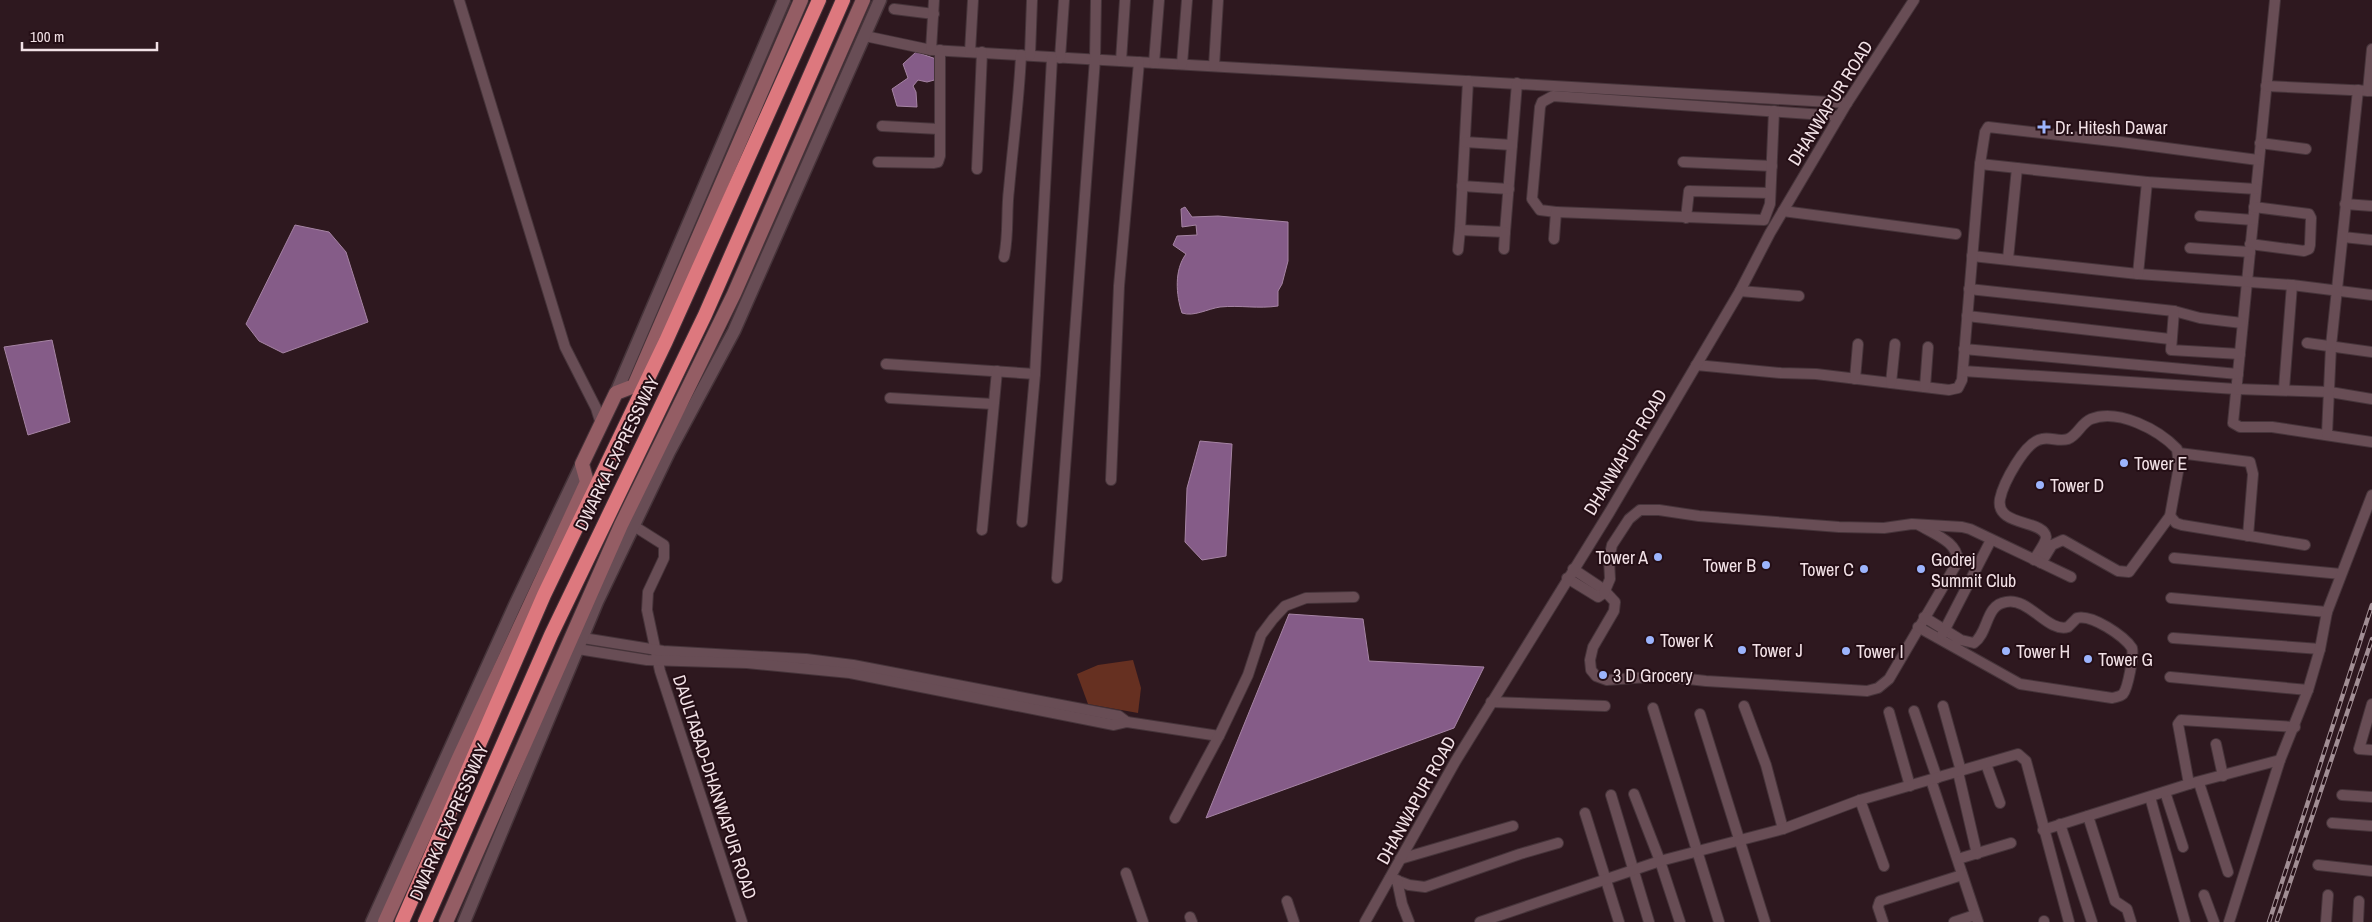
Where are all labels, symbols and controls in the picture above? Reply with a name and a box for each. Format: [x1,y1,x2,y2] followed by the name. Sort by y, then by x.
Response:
[22,20,158,52] scale bar
[30,26,64,47] text: 100 m
[1782,36,1878,170] street label: DHANWAPUR ROAD
[2055,115,2167,140] place label: Dr. Hitesh Dawar
[2037,120,2051,134] marker: Dr. Hitesh Dawar
[569,371,665,535] street label: DWARKA EXPRESSWAY
[1577,384,1673,520] street label: DHANWAPUR ROAD
[2134,451,2187,476] place label: Tower E
[2118,457,2130,469] marker: Tower E
[2050,473,2104,498] place label: Tower D
[2034,479,2046,491] marker: Tower D
[1595,545,1648,570] place label: Tower A
[1931,547,2016,593] place label: Godrej Summit Club
[1652,551,1664,563] marker: Tower A
[1703,553,1756,578] place label: Tower B
[1800,557,1854,582] place label: Tower C
[1760,559,1772,571] marker: Tower B
[1858,563,1870,575] marker: Tower C
[1915,563,1927,575] marker: Godrej Summit Club
[1660,628,1713,653] place label: Tower K
[1644,634,1656,646] marker: Tower K
[1752,638,1803,663] place label: Tower J
[1856,639,1904,664] place label: Tower I
[2016,639,2070,664] place label: Tower H
[1736,644,1748,656] marker: Tower J
[1840,645,1852,657] marker: Tower I
[2000,645,2012,657] marker: Tower H
[2098,647,2153,672] place label: Tower G
[2082,653,2094,665] marker: Tower G
[1613,663,1693,688] place label: 3 D Grocery
[1597,669,1609,681] marker: 3 D Grocery
[667,672,763,902] street label: DAULTABAD-DHANWAPUR ROAD
[1370,731,1462,869] street label: DHANWAPUR ROAD
[403,739,495,904] street label: DWARKA EXPRESSWAY

